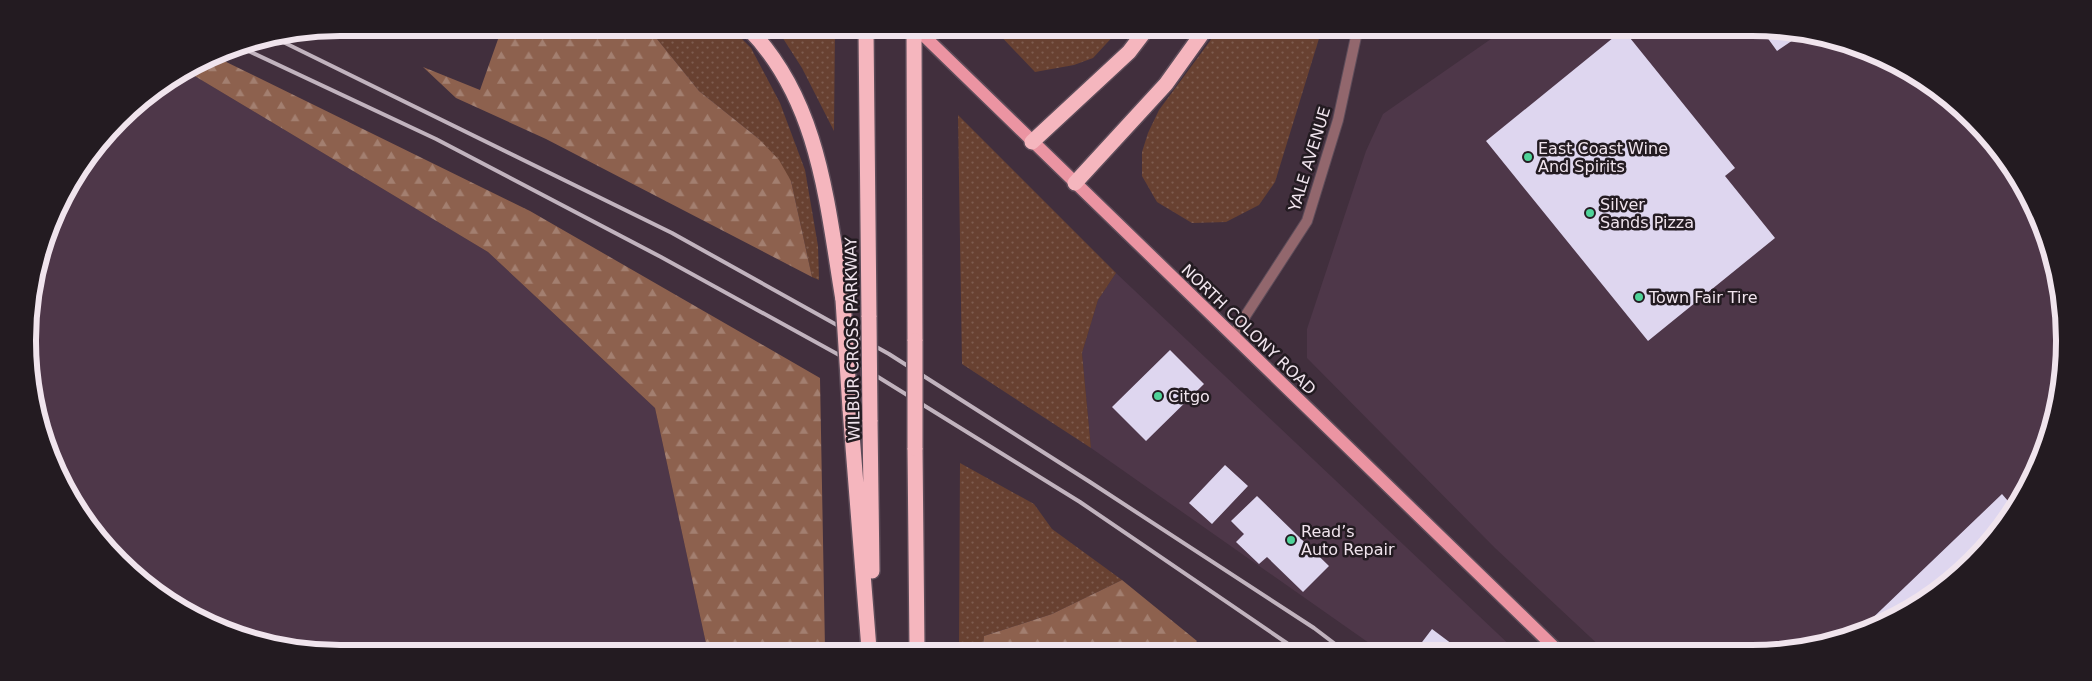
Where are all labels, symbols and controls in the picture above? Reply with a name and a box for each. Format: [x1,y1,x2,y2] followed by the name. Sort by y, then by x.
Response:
[1284,105,1334,215] street label: YALE AVENUE
[1538,139,1668,176] place label: East Coast Wine And Spirits
[1522,151,1534,163] marker: East Coast Wine And Spirits
[1600,195,1694,232] place label: Silver Sands Pizza
[1584,207,1596,219] marker: Silver Sands Pizza
[841,237,864,441] street label: WILBUR CROSS PARKWAY
[1177,260,1320,399] street label: NORTH COLONY ROAD
[1648,288,1758,307] place label: Town Fair Tire
[1633,291,1645,303] marker: Town Fair Tire
[1168,387,1210,406] place label: Citgo
[1152,390,1164,402] marker: Citgo
[1301,522,1395,559] place label: Read’s Auto Repair
[1285,534,1297,546] marker: Read’s Auto Repair

